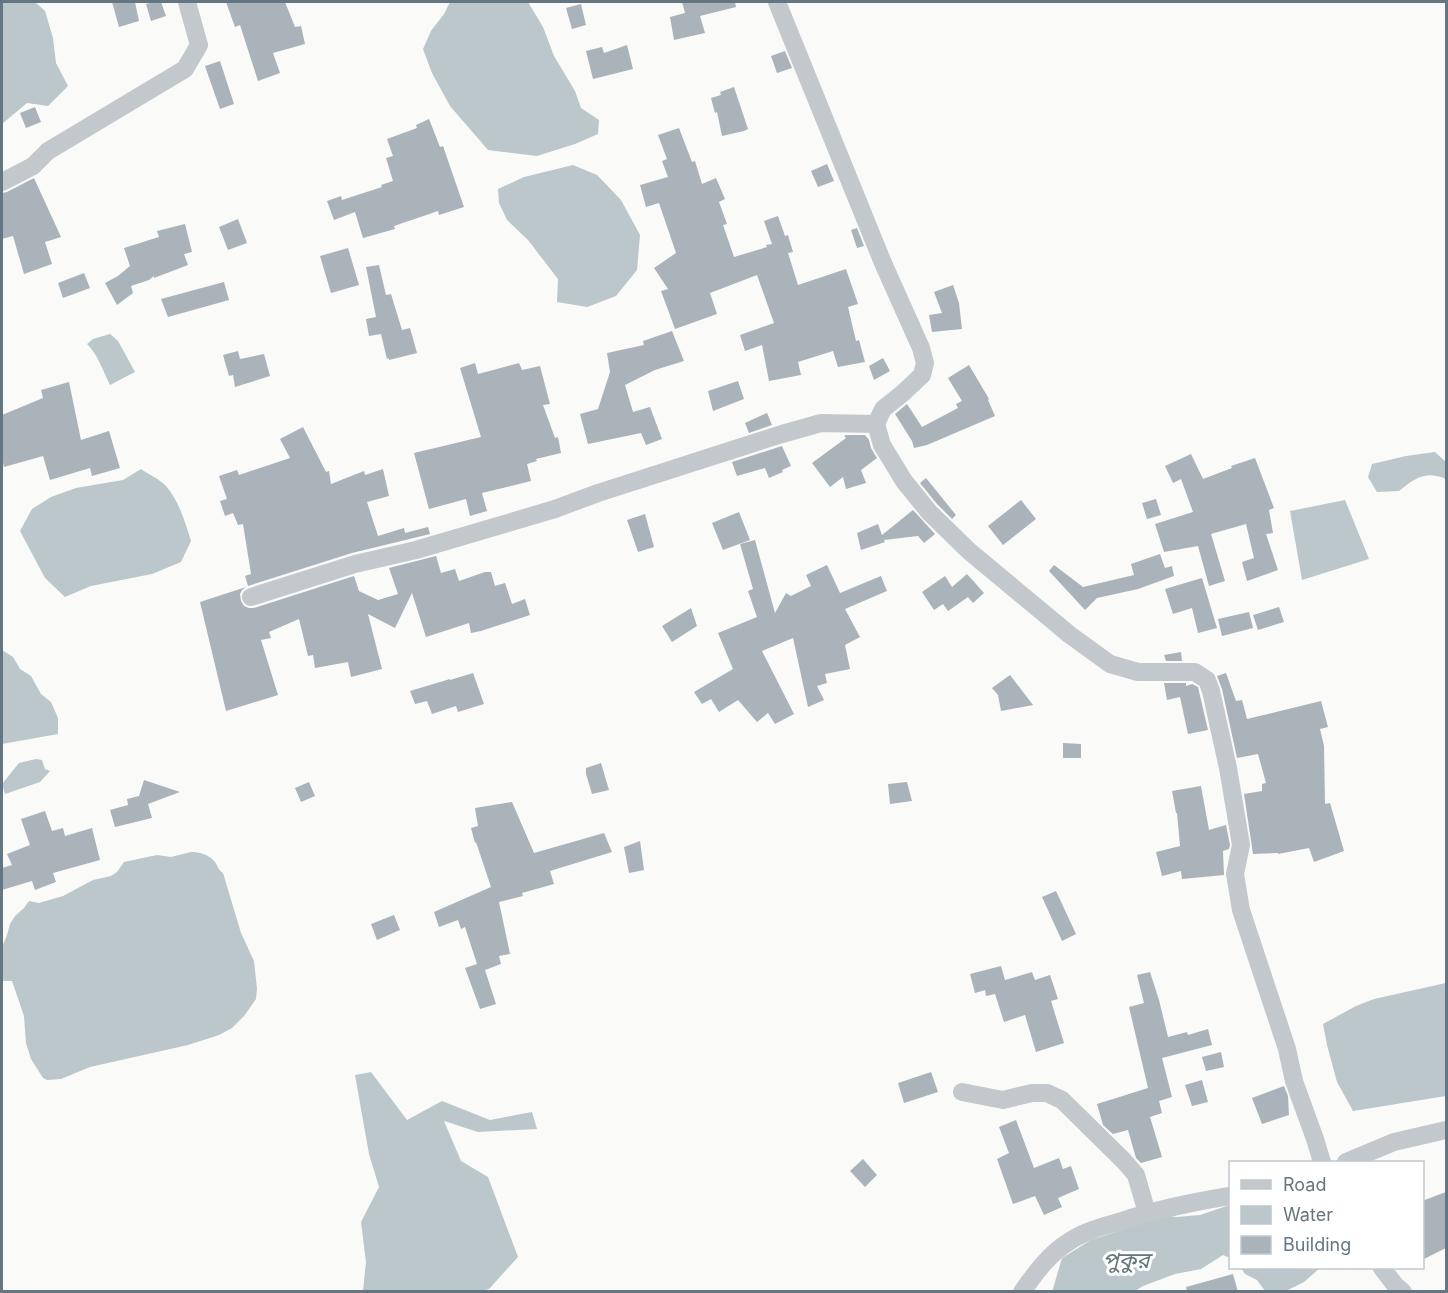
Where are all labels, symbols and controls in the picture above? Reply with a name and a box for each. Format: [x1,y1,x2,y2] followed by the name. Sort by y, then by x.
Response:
[1229,1161,1424,1269] legend
[1283,1174,1326,1195] text: Road
[1283,1204,1333,1225] text: Water
[1283,1234,1351,1255] text: Building
[1103,1247,1153,1274] water label: পুকুর

